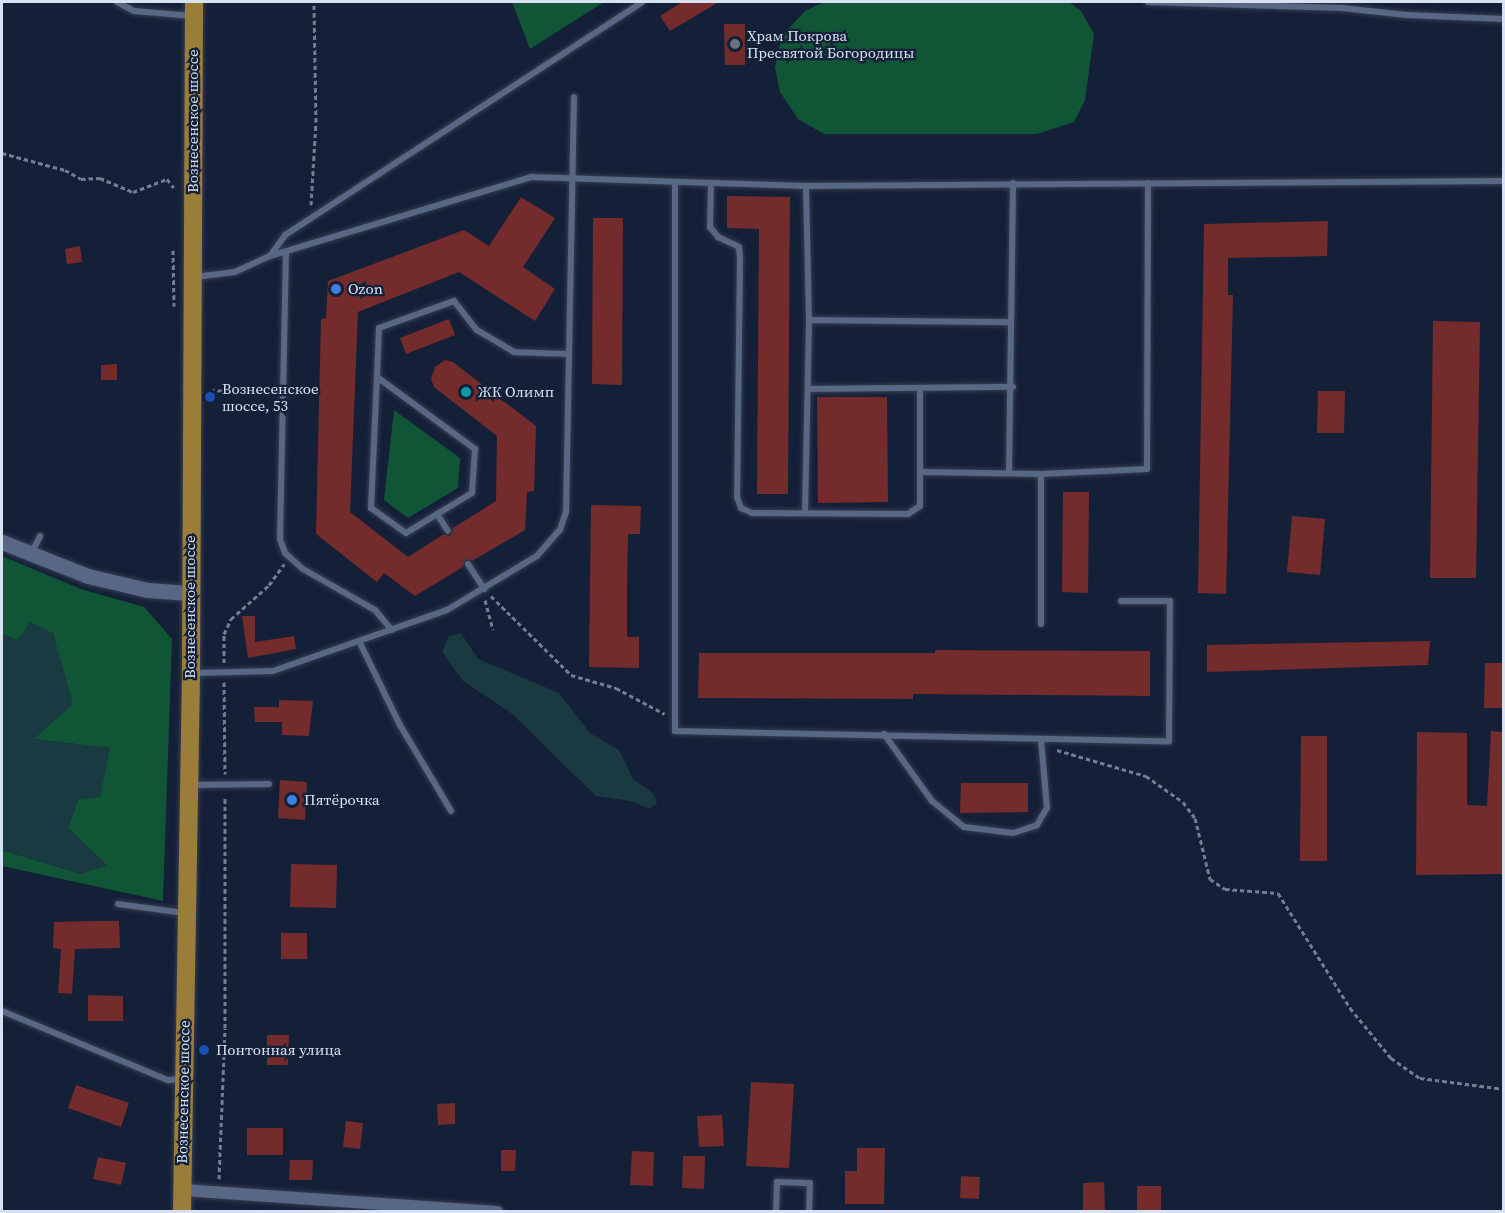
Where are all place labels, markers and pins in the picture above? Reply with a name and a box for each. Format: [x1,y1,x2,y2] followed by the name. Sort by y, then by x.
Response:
[747,26,915,61] place label: Храм Покрова Пресвятой Богородицы
[728,37,742,51] marker: Храм Покрова Пресвятой Богородицы
[348,280,383,298] place label: Ozon
[329,282,343,296] marker: Ozon
[222,379,319,414] place label: Вознесенское шоссе, 53
[478,383,554,401] place label: ЖК Олимп
[459,385,473,399] marker: ЖК Олимп
[203,390,217,404] marker: Вознесенское шоссе, 53
[304,791,380,809] place label: Пятёрочка
[285,793,299,807] marker: Пятёрочка
[216,1041,341,1059] place label: Понтонная улица
[197,1043,211,1057] marker: Понтонная улица

